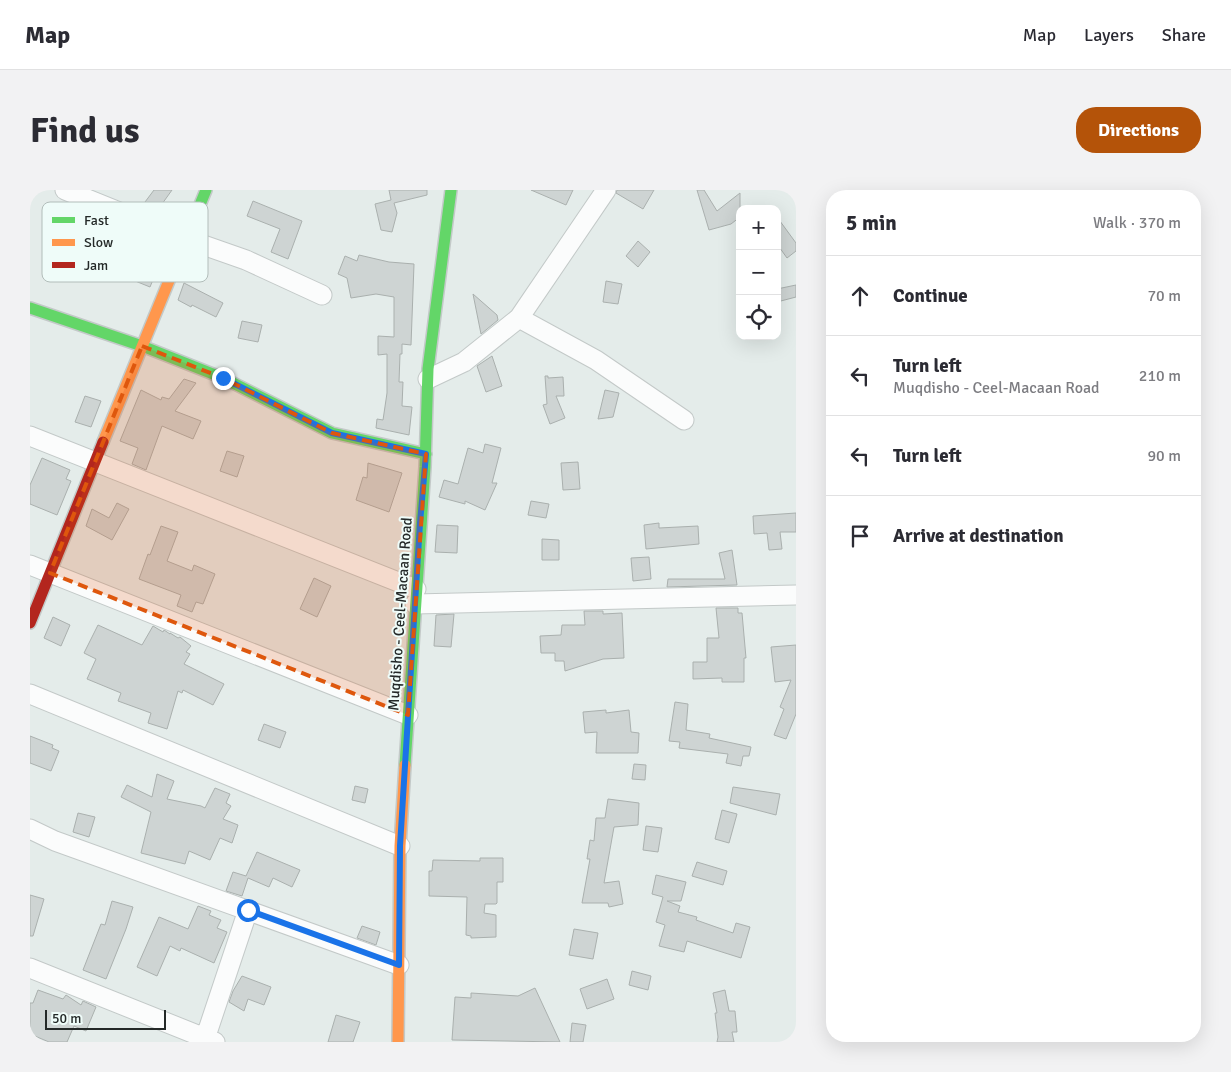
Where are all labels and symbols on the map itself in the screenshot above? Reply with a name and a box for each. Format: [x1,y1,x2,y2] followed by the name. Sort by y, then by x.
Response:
[42,202,208,282] legend
[84,212,109,229] text: Fast
[84,234,113,251] text: Slow
[84,257,108,274] text: Jam
[212,367,235,390] route end
[384,517,416,711] street label: Muqdisho - Ceel-Macaan Road
[237,899,260,922] route start
[45,1007,166,1030] scale bar

